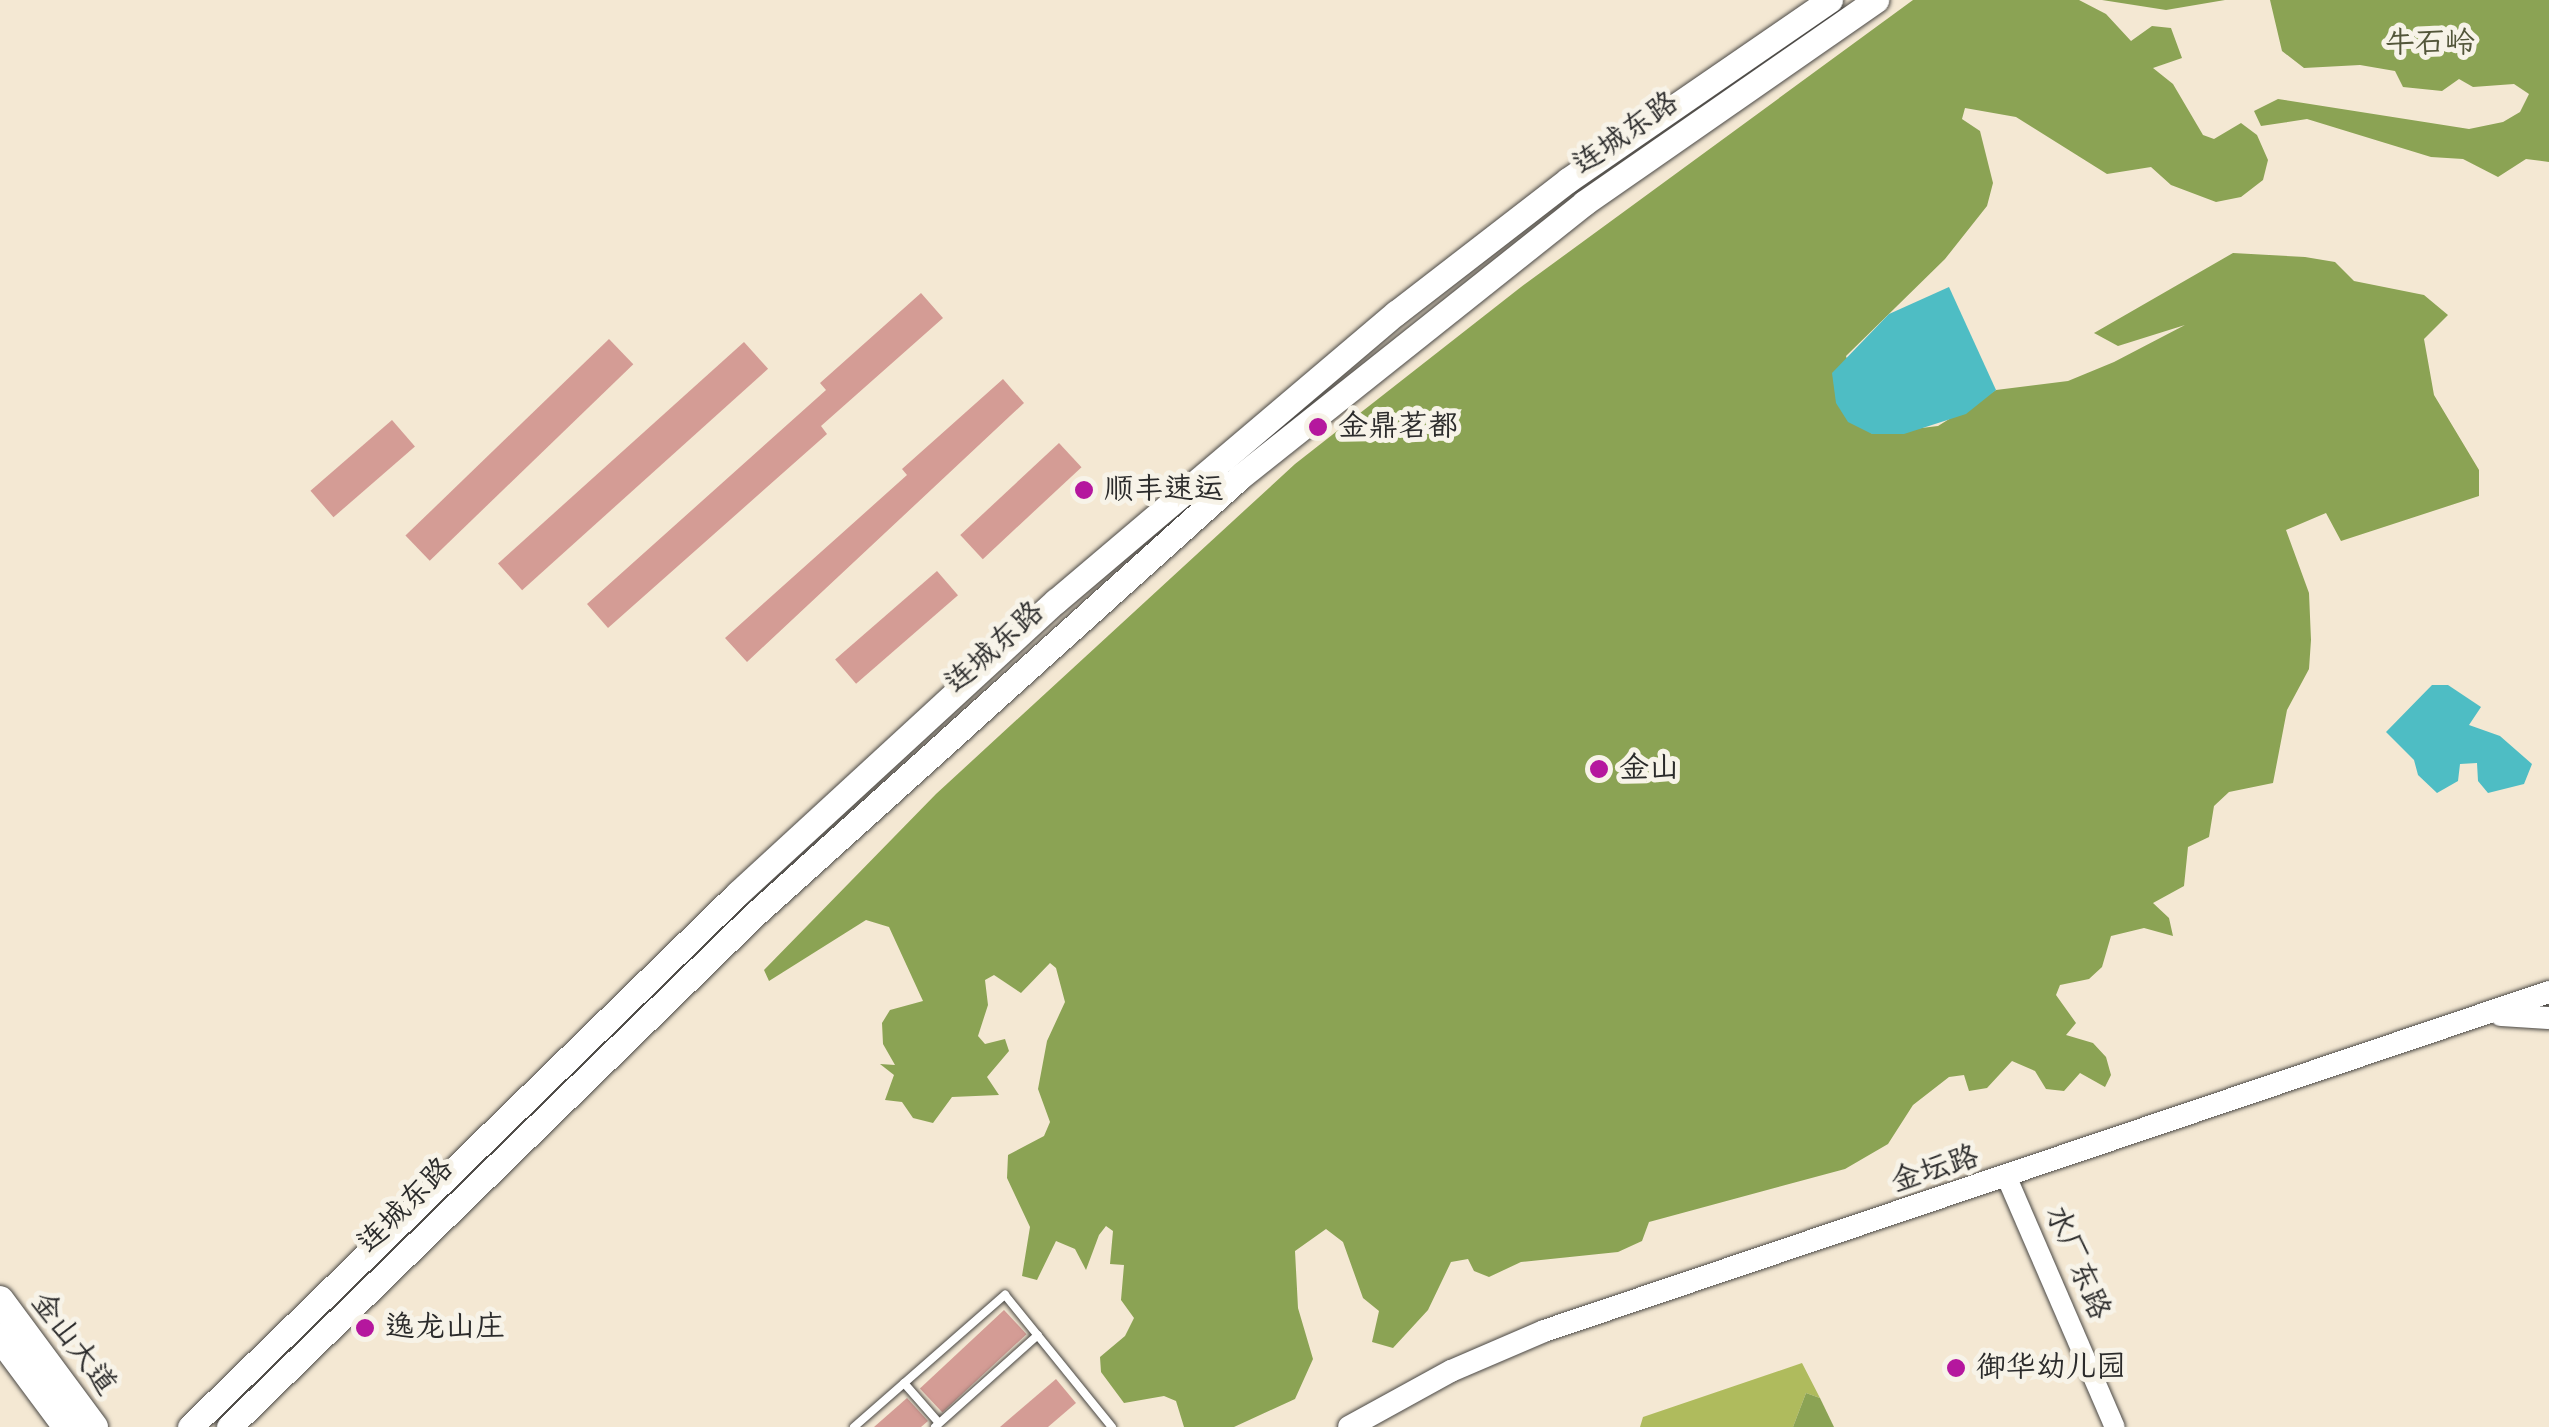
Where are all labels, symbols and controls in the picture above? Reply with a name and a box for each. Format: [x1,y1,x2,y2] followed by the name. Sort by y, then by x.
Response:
[2385,26,2475,62] park label: 牛石岭
[1567,85,1685,183] street label: 连城东路
[1338,409,1458,445] place label: 金鼎茗都
[1307,416,1329,438] marker: 金鼎茗都
[1104,472,1224,508] place label: 顺丰速运
[1073,479,1095,501] marker: 顺丰速运
[938,594,1052,702] street label: 连城东路
[1619,751,1679,787] place label: 金山
[1588,758,1610,780] marker: 金山
[1887,1139,1983,1201] street label: 金坛路
[351,1151,461,1261] street label: 连城东路
[2037,1201,2117,1325] street label: 水厂东路
[23,1285,123,1403] street label: 金山大道
[385,1310,505,1346] place label: 逸龙山庄
[354,1317,376,1339] marker: 逸龙山庄
[1976,1350,2126,1386] place label: 御华幼儿园
[1945,1357,1967,1379] marker: 御华幼儿园

